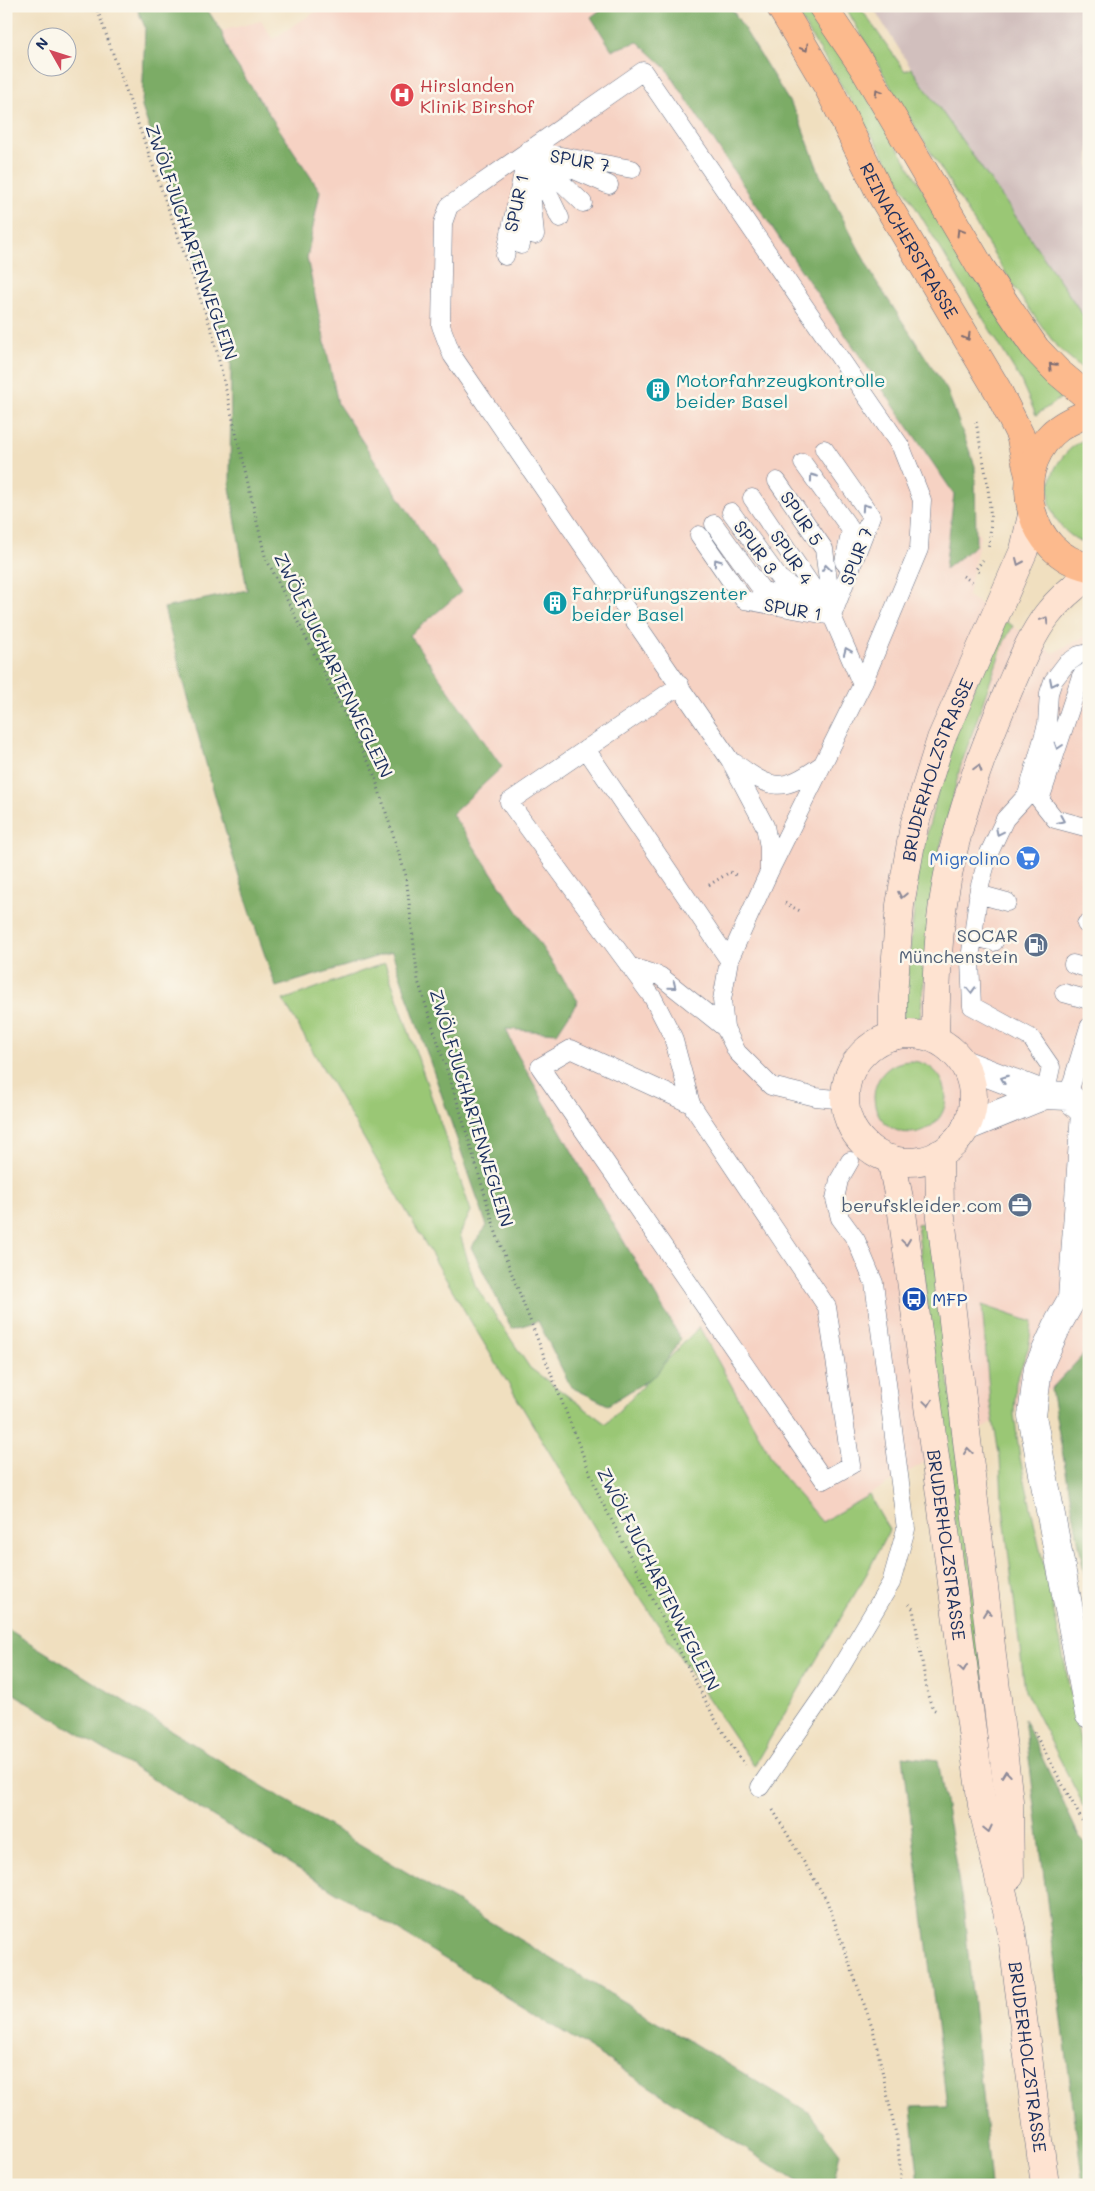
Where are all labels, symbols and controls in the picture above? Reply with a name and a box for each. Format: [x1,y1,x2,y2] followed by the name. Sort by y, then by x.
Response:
[28,28,78,78] north arrow
[31,33,52,54] text: N
[799,43,809,52] one-way arrow
[420,73,535,118] place label: Hirslanden Klinik Birshof
[389,82,415,108] hospital icon: Hirslanden Klinik Birshof
[874,89,884,98] one-way arrow
[140,121,244,363] street label: ZWÖLFJUCHARTENWEGLEIN
[548,143,612,177] street label: SPUR 7
[855,158,964,323] street label: REINACHERSTRASSE
[498,172,534,234] street label: SPUR 1
[957,229,967,238] one-way arrow
[961,332,971,341] one-way arrow
[1049,363,1058,372] one-way arrow
[676,368,886,413] place label: Motorfahrzeugkontrolle beider Basel
[645,377,671,403] building icon: Motorfahrzeugkontrolle beider Basel
[810,473,819,483] one-way arrow
[775,486,829,550] street label: SPUR 5
[862,503,871,513] one-way arrow
[728,515,784,579] street label: SPUR 3
[834,523,878,589] street label: SPUR 7
[765,525,819,589] street label: SPUR 4
[269,549,399,781] street label: ZWÖLFJUCHARTENWEGLEIN
[1015,557,1026,566] one-way arrow
[714,558,723,568] one-way arrow
[821,564,832,572] one-way arrow
[572,581,748,626] place label: Fahrprüfungszenter beider Basel
[542,590,568,616] building icon: Fahrprüfungszenter beider Basel
[762,592,824,626] street label: SPUR 1
[1038,616,1048,625] one-way arrow
[843,647,853,656] one-way arrow
[896,674,978,863] street label: BRUDERHOLZSTRASSE
[1049,678,1059,687] one-way arrow
[1054,742,1064,750] one-way arrow
[972,764,982,772] one-way arrow
[1056,813,1065,824] one-way arrow
[995,827,1005,836] one-way arrow
[1015,845,1041,871] supermarket icon: Migrolino
[929,846,1010,870] place label: Migrolino
[897,891,907,899] one-way arrow
[899,923,1018,968] place label: SOCAR Münchenstein
[1023,932,1049,958] fuel station icon: SOCAR Münchenstein
[667,981,676,989] one-way arrow
[424,986,520,1230] street label: ZWÖLFJUCHARTENWEGLEIN
[966,986,977,994] one-way arrow
[1000,1075,1009,1085] one-way arrow
[1007,1192,1033,1218] office icon: berufskleider.com
[842,1193,1002,1217] place label: berufskleider.com
[900,1238,911,1246] one-way arrow
[901,1286,927,1312] bus stop icon: MFP
[932,1287,967,1311] place label: MFP
[922,1399,932,1407] one-way arrow
[963,1447,974,1455] one-way arrow
[922,1448,972,1642] street label: BRUDERHOLZSTRASSE
[592,1463,726,1695] street label: ZWÖLFJUCHARTENWEGLEIN
[982,1608,993,1616] one-way arrow
[958,1664,968,1672] one-way arrow
[1001,1770,1012,1778] one-way arrow
[982,1824,993,1833] one-way arrow
[1004,1960,1053,2154] street label: BRUDERHOLZSTRASSE

